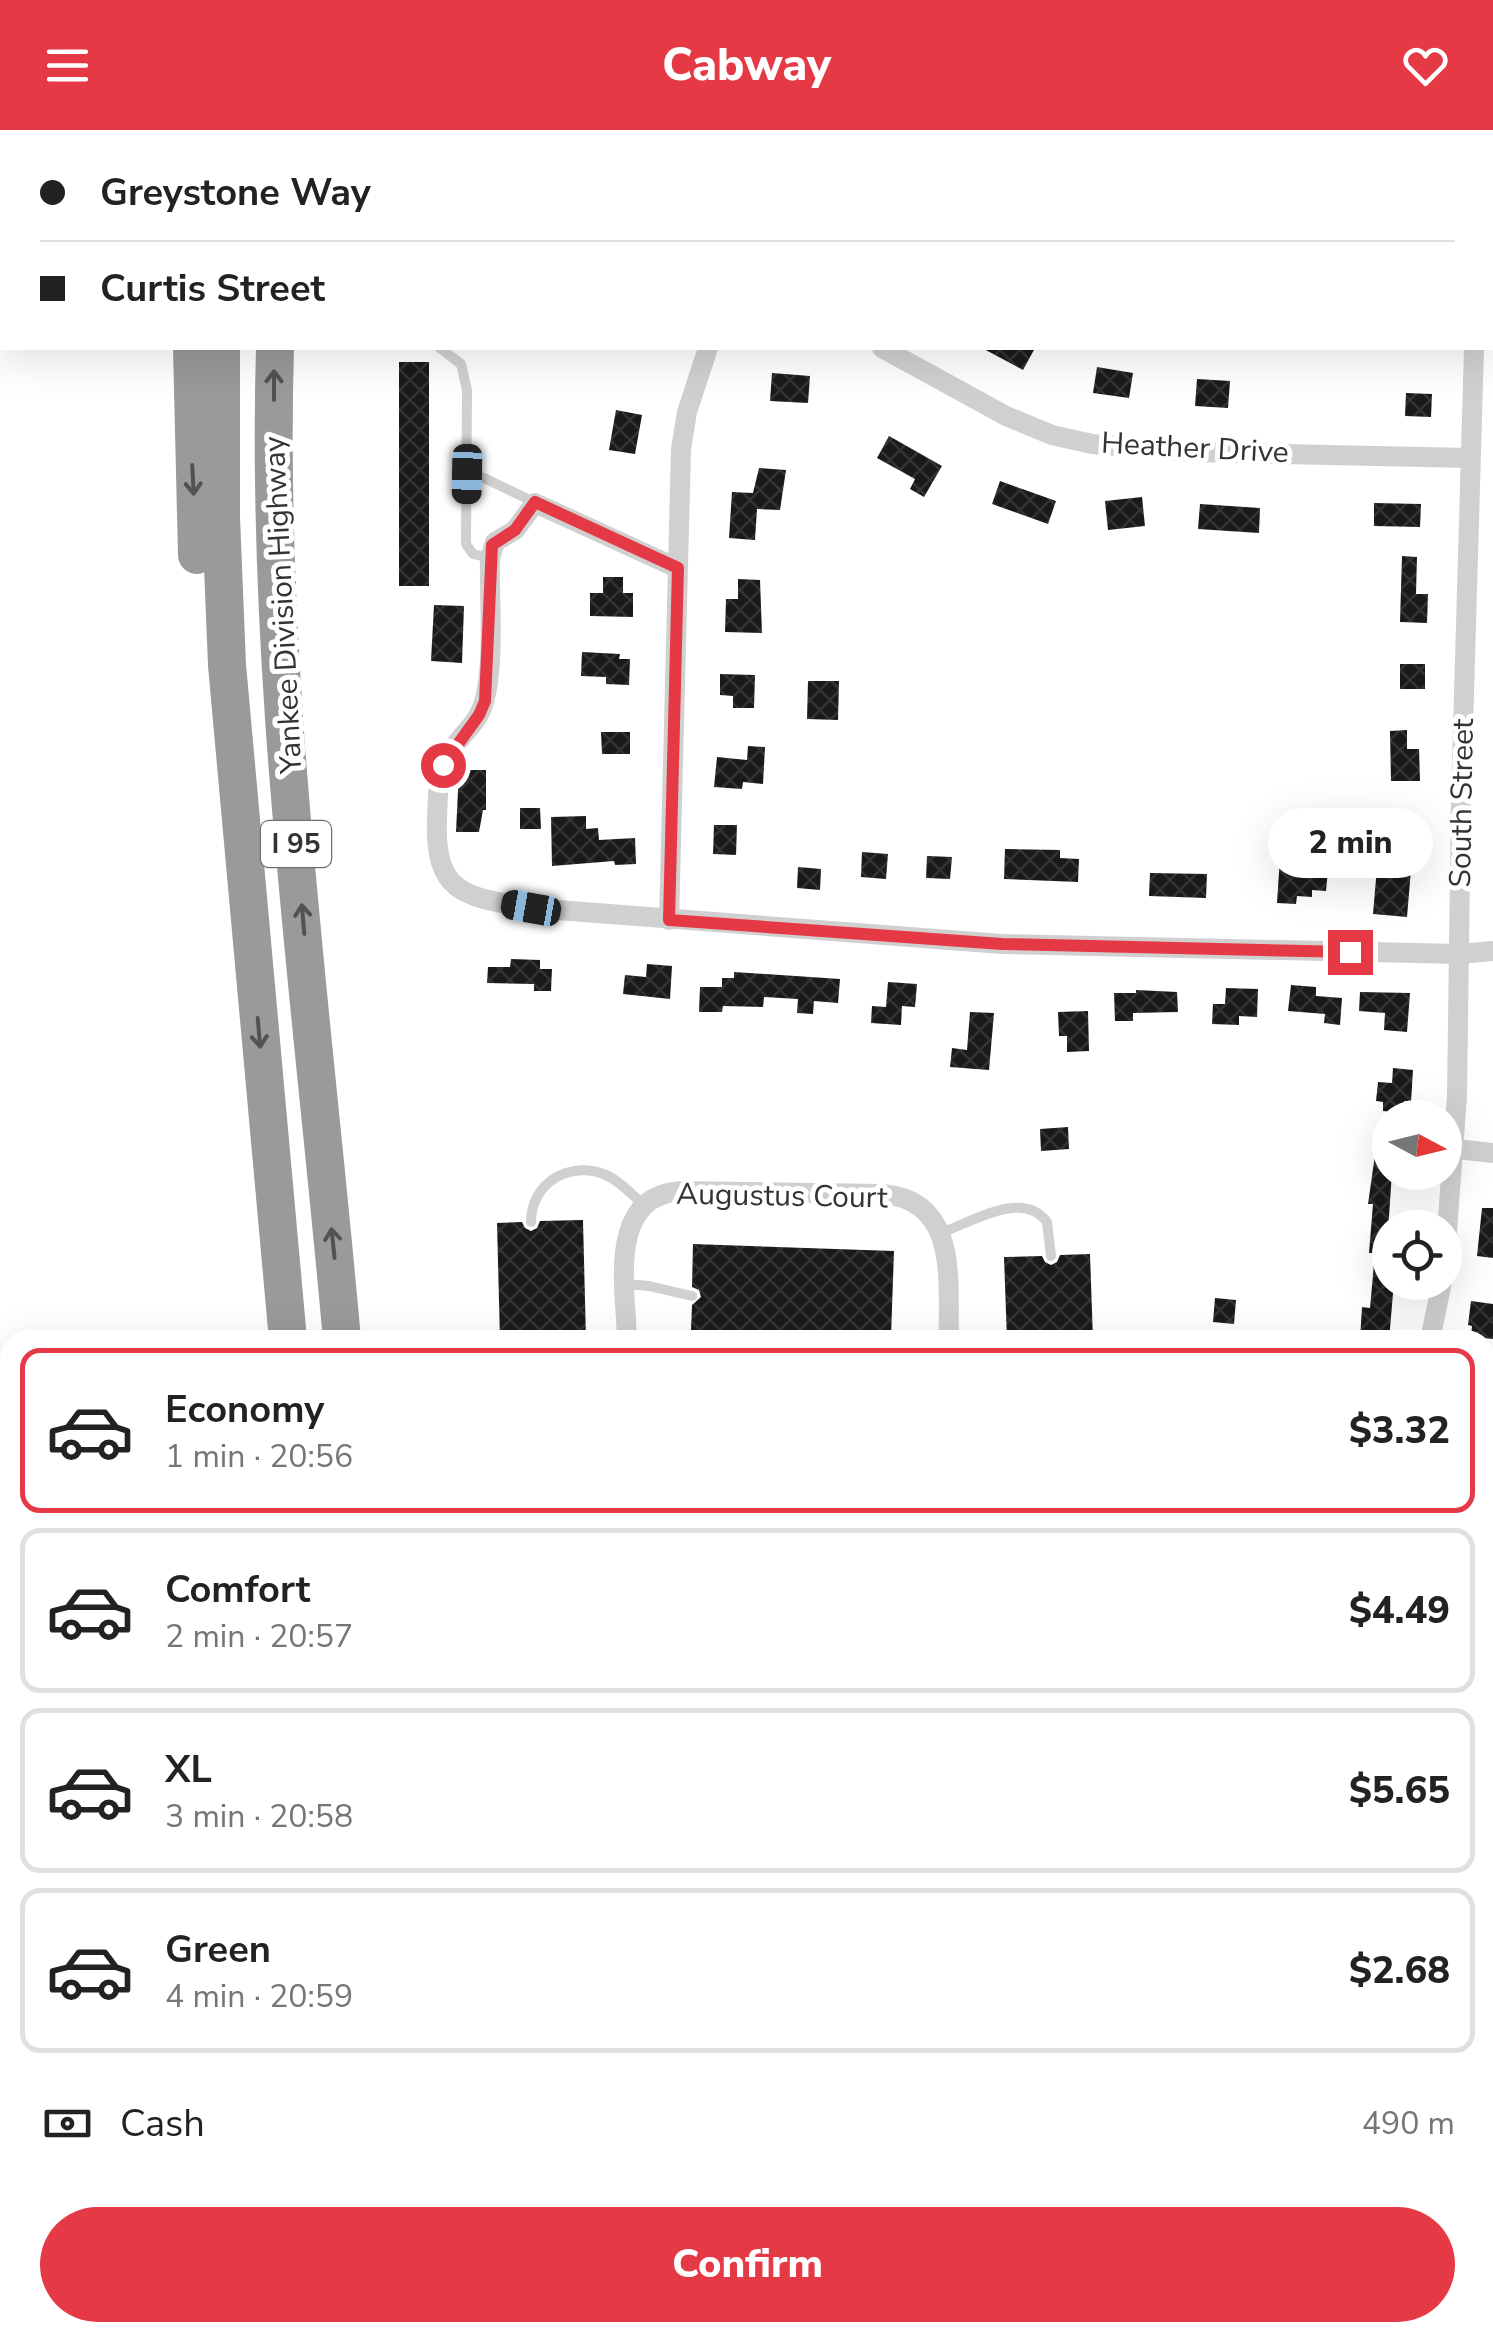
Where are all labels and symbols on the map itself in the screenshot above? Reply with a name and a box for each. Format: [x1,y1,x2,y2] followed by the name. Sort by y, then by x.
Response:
[264,370,284,402] one-way arrow
[1100,423,1290,473] street label: Heather Drive
[254,435,312,776] street label: Yankee Division Highway
[451,444,483,504] car
[184,463,203,495] one-way arrow
[1440,718,1484,888] street label: South Street
[421,743,466,788] route start
[1268,807,1432,877] callout: 2 min
[261,821,331,867] road number: I 95
[499,888,563,928] car
[294,904,313,936] one-way arrow
[1328,930,1373,975] route end
[250,1016,269,1048] one-way arrow
[1372,1100,1462,1190] north arrow
[676,1174,889,1218] street label: Augustus Court
[324,1227,343,1259] one-way arrow

